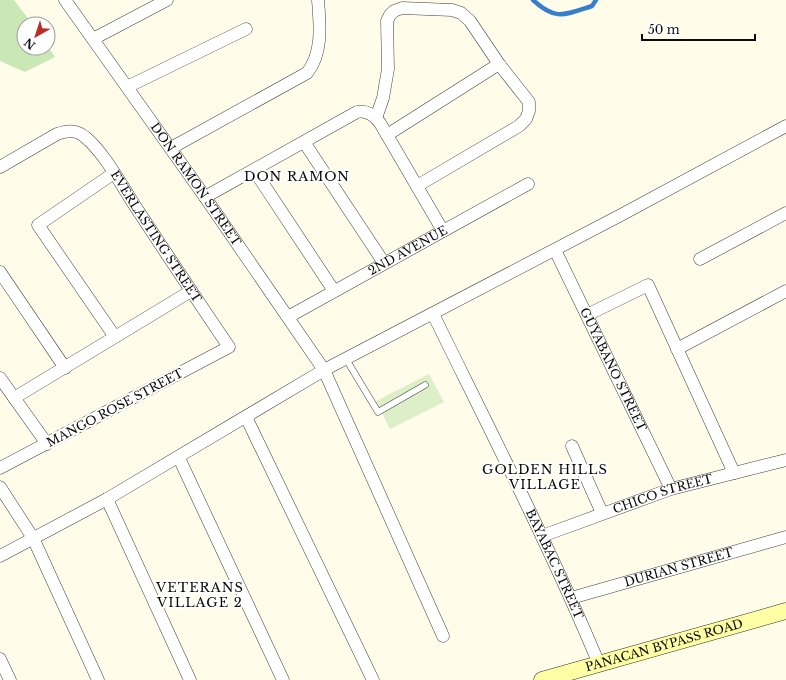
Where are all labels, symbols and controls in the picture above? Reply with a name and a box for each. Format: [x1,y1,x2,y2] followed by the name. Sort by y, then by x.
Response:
[16,16,56,56] north arrow
[642,16,755,42] scale bar
[648,22,680,37] text: 50 m
[21,35,38,52] text: N
[148,120,245,249] street label: DON RAMON STREET
[108,167,205,305] street label: EVERLASTING STREET
[244,168,350,185] district label: DON RAMON
[365,222,450,278] street label: 2ND AVENUE
[577,305,650,434] street label: GUYABANO STREET
[44,365,186,450] street label: MANGO ROSE STREET
[482,461,608,493] district label: GOLDEN HILLS VILLAGE
[611,471,714,517] street label: CHICO STREET
[523,506,587,622] street label: BAYABAC STREET
[622,544,735,590] street label: DURIAN STREET
[155,579,244,611] district label: VETERANS VILLAGE 2
[584,616,745,674] street label: PANACAN BYPASS ROAD

